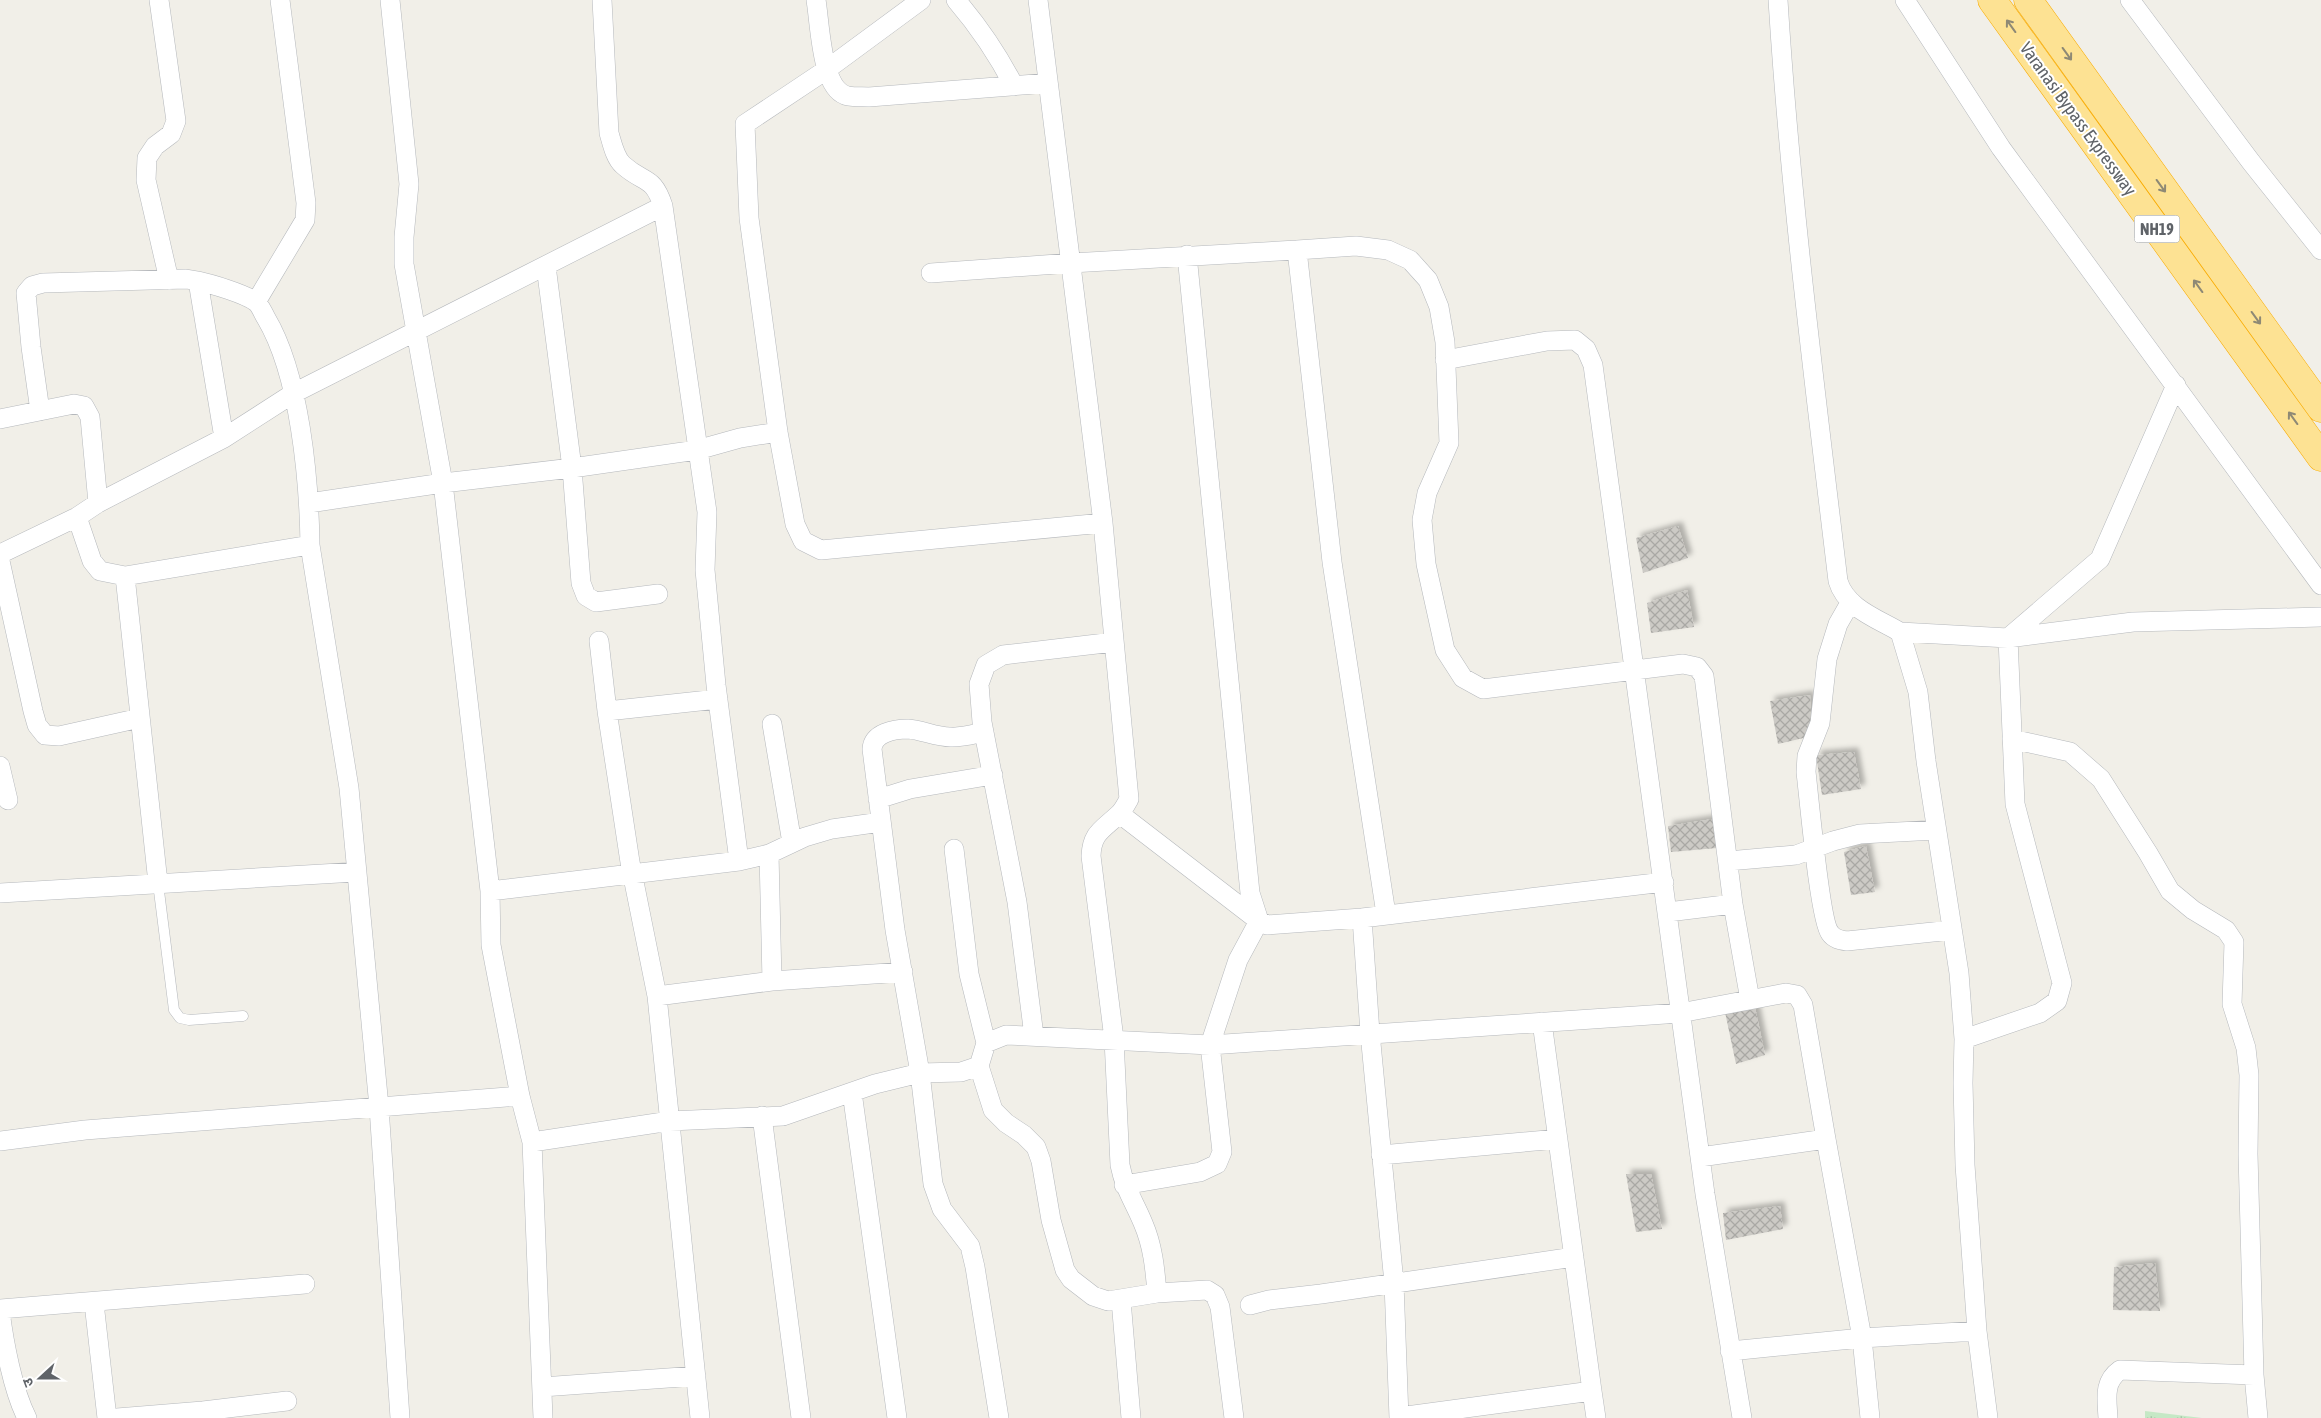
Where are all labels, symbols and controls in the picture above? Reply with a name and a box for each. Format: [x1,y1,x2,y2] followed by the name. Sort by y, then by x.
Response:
[2006,19,2016,33] one-way arrow
[2016,38,2141,199] street label: Varanasi Bypass Expressway
[2062,47,2072,61] one-way arrow
[2156,179,2167,192] one-way arrow
[2134,215,2180,242] road number: NH19
[2193,279,2203,293] one-way arrow
[2251,311,2261,325] one-way arrow
[2287,412,2298,425] one-way arrow
[15,1353,65,1403] north arrow
[19,1375,37,1389] text: उ

